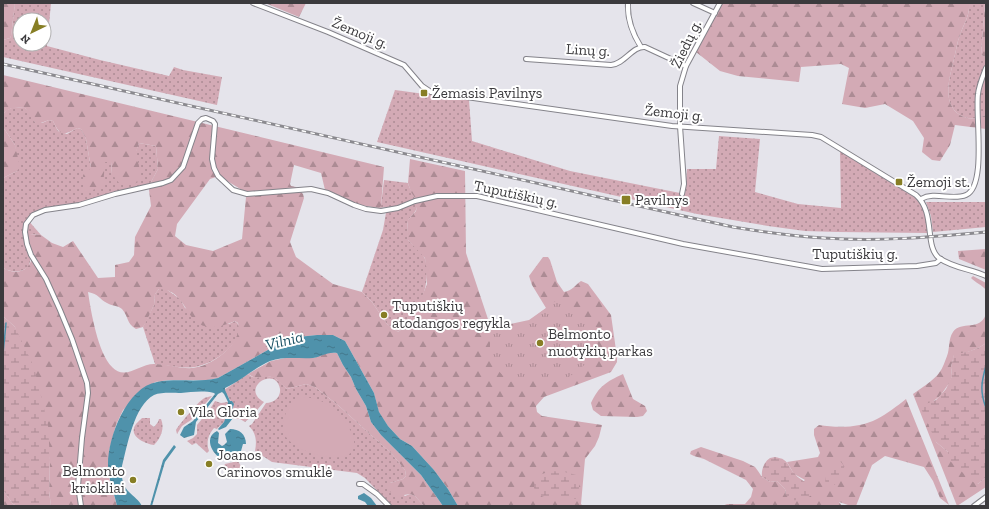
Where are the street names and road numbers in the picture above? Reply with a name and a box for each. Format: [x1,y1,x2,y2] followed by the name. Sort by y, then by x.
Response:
[329,13,391,53] street label: Žemoji g.
[667,17,705,71] street label: Žiedų g.
[566,40,610,60] street label: Linų g.
[644,101,704,125] street label: Žemoji g.
[472,176,560,212] street label: Tuputiškių g.
[812,245,898,263] street label: Tuputiškių g.

